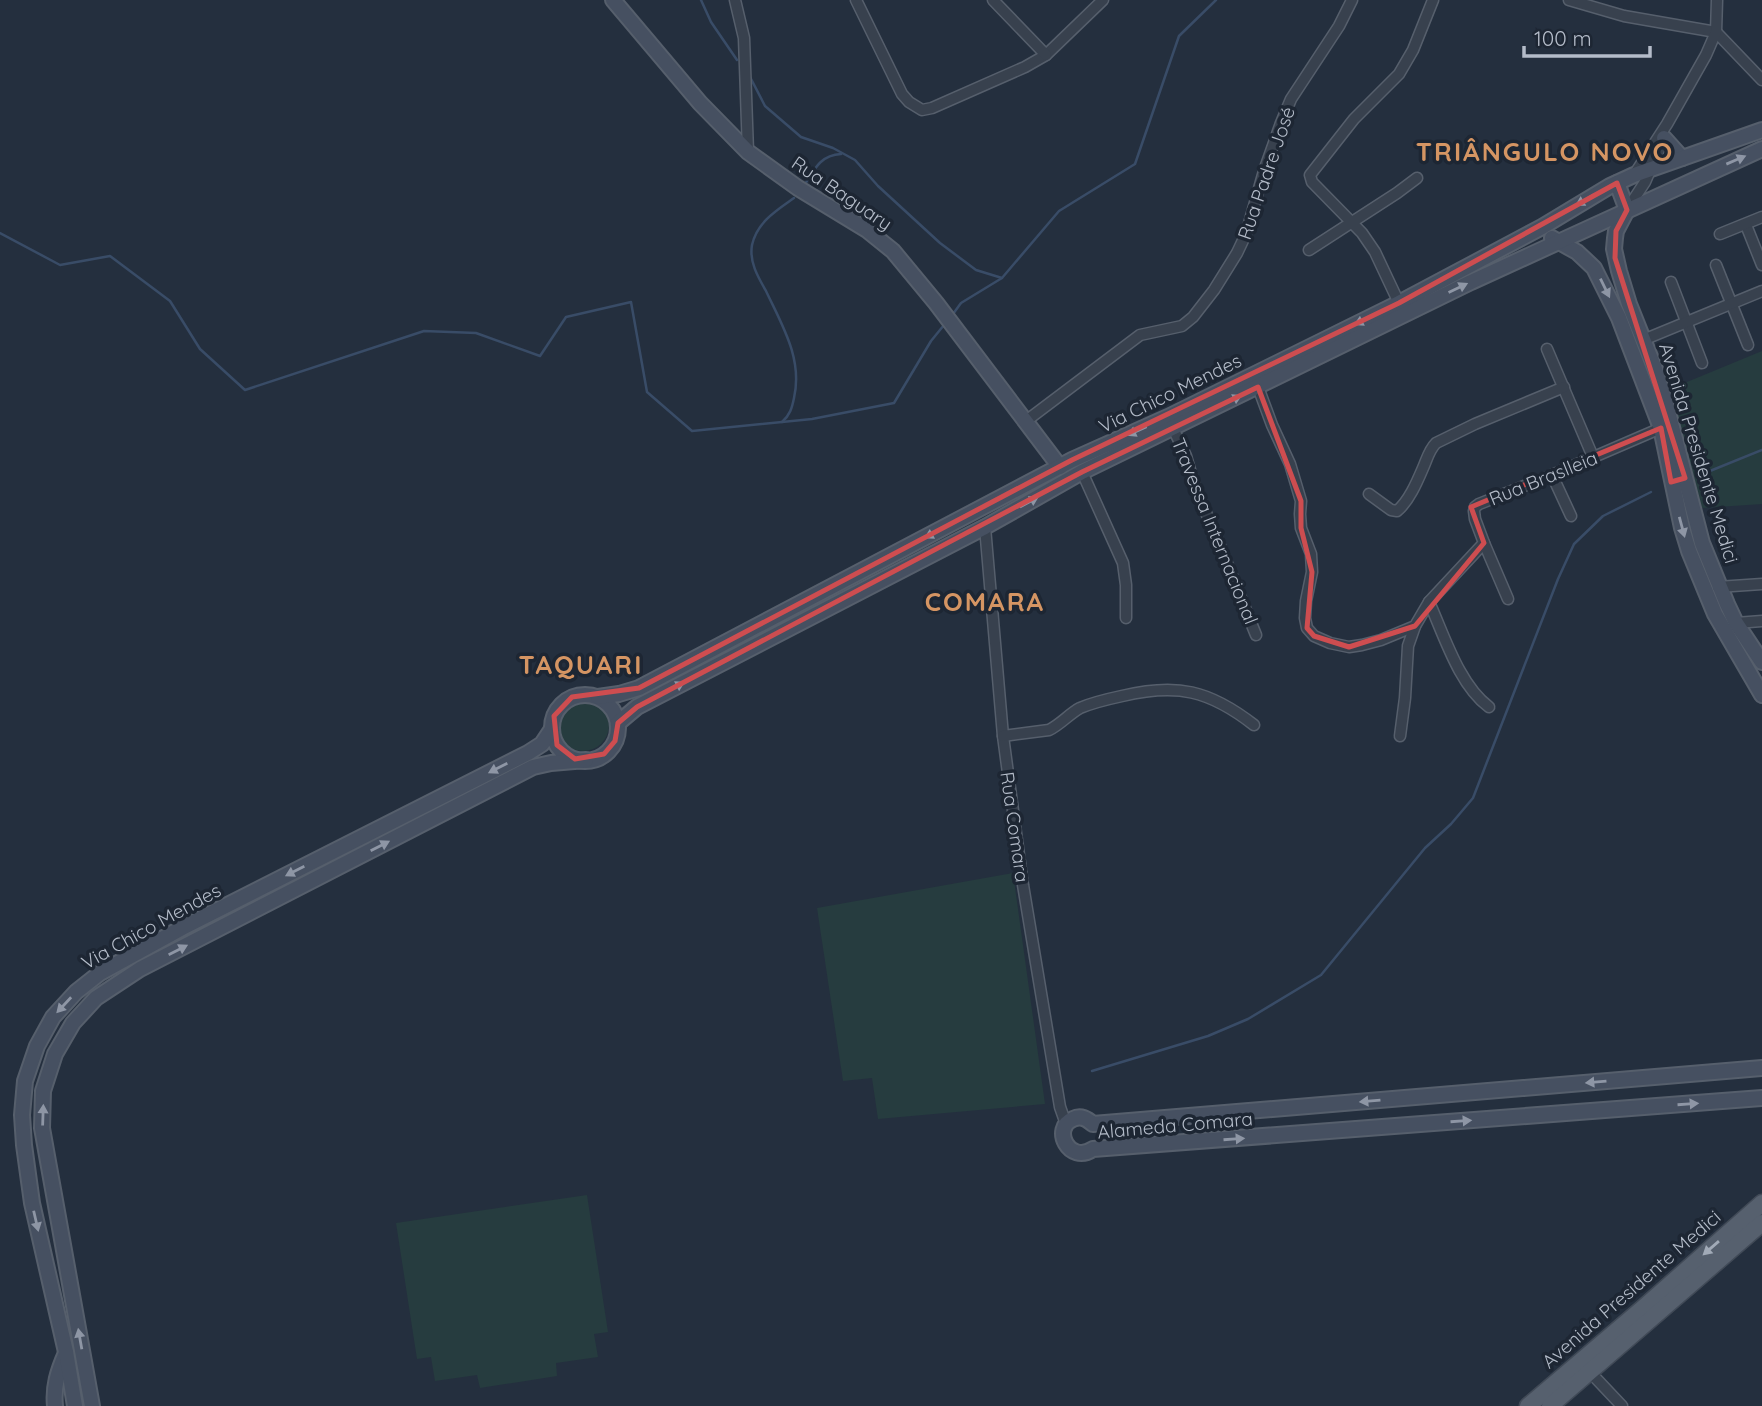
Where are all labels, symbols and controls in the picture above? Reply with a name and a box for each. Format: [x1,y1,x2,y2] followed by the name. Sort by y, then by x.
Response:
[1524,14,1650,58] scale bar
[1534,25,1592,51] text: 100 m
[1232,103,1300,243] street label: Rua Padre José
[1416,135,1674,168] district label: TRIÂNGULO NOVO
[787,151,897,235] street label: Rua Baguary
[1725,154,1746,165] one-way arrow
[1575,194,1595,206] one-way arrow
[1599,278,1610,298] one-way arrow
[1448,282,1468,294] one-way arrow
[1354,314,1374,326] one-way arrow
[1654,340,1744,566] street label: Avenida Presidente Medici
[1095,348,1245,438] street label: Via Chico Mendes
[1222,394,1242,405] one-way arrow
[1127,426,1148,437] one-way arrow
[1167,434,1263,628] street label: Travessa Internacional
[1485,445,1601,511] street label: Rua Braslleia
[1019,496,1039,508] one-way arrow
[1677,516,1688,538] one-way arrow
[924,527,944,539] one-way arrow
[925,585,1045,618] district label: COMARA
[519,648,643,681] district label: TAQUARI
[665,682,685,693] one-way arrow
[488,762,508,773] one-way arrow
[995,770,1035,884] street label: Rua Comara
[370,840,390,851] one-way arrow
[285,865,305,876] one-way arrow
[77,878,225,974] street label: Via Chico Mendes
[168,944,188,955] one-way arrow
[57,996,73,1013] one-way arrow
[1585,1077,1607,1088] one-way arrow
[1358,1096,1380,1107] one-way arrow
[1677,1098,1699,1109] one-way arrow
[37,1104,48,1126] one-way arrow
[1096,1106,1254,1144] street label: Alameda Comara
[1450,1115,1472,1126] one-way arrow
[1223,1133,1245,1144] one-way arrow
[1537,1205,1725,1373] street label: Avenida Presidente Medici
[30,1210,41,1232] one-way arrow
[1702,1240,1720,1256] one-way arrow
[75,1328,86,1350] one-way arrow

